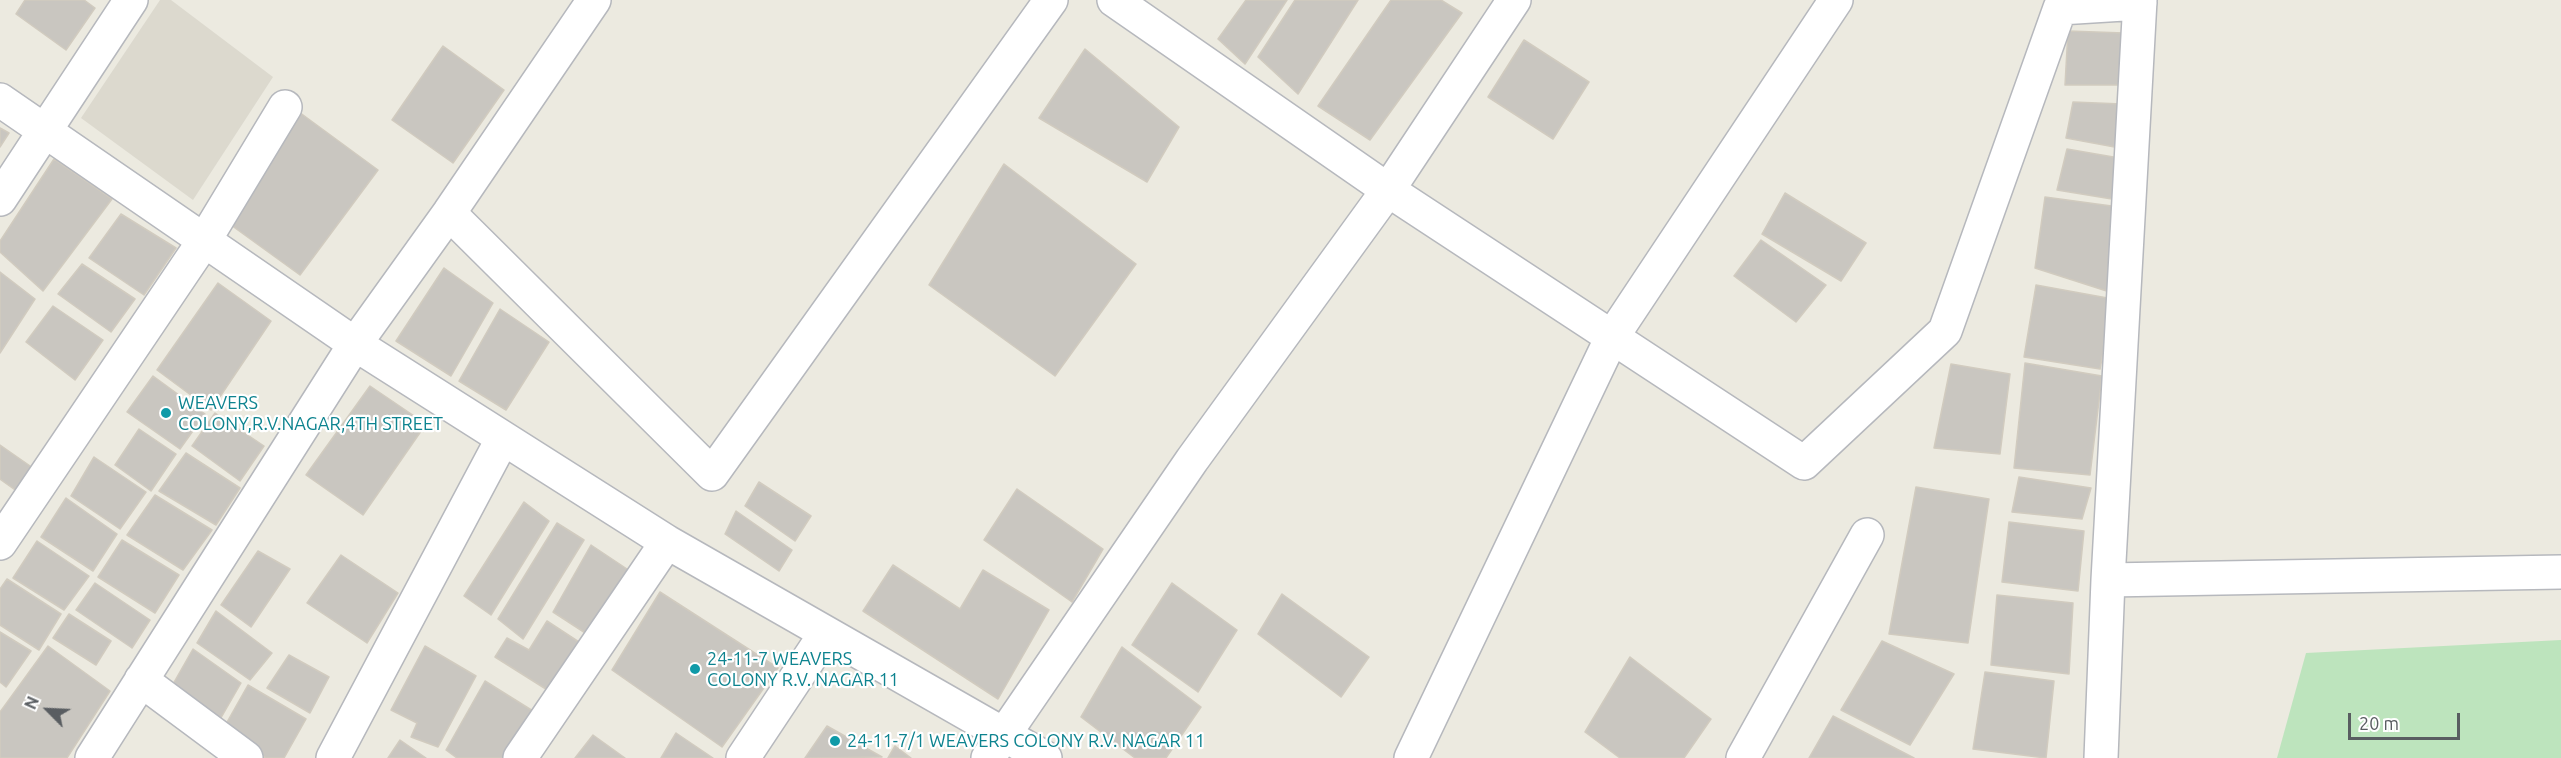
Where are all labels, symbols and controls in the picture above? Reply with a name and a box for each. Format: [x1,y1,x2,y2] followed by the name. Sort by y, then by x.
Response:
[178,392,443,434] place label: WEAVERS COLONY,R.V.NAGAR,4TH STREET
[159,406,173,420] marker: WEAVERS COLONY,R.V.NAGAR,4TH STREET
[707,648,899,690] place label: 24-11-7 WEAVERS COLONY R.V. NAGAR 11
[688,662,702,676] marker: 24-11-7 WEAVERS COLONY R.V. NAGAR 11
[18,680,78,740] north arrow
[21,694,42,712] text: N
[2351,701,2464,739] scale bar
[2359,713,2399,733] text: 20 m
[847,730,1205,752] place label: 24-11-7/1 WEAVERS COLONY R.V. NAGAR 11
[828,734,842,748] marker: 24-11-7/1 WEAVERS COLONY R.V. NAGAR 11

